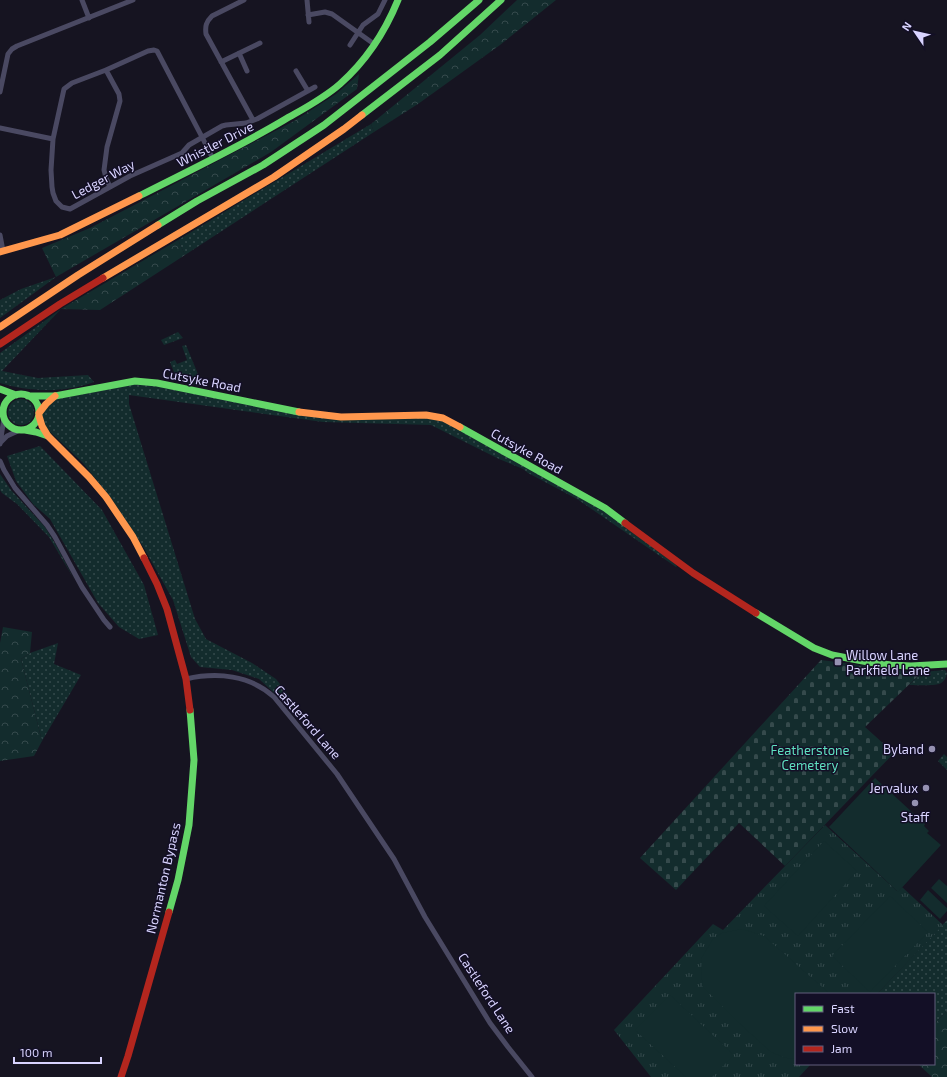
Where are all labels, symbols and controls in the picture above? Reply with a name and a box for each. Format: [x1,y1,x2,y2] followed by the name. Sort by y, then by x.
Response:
[895,12,935,52] north arrow
[899,19,914,33] text: N
[174,118,256,170] street label: Whistler Drive
[69,156,137,202] street label: Ledger Way
[161,365,243,395] street label: Cutsyke Road
[488,425,566,477] street label: Cutsyke Road
[846,647,930,678] place label: Willow Lane Parkfield Lane
[833,657,843,667] marker: Willow Lane Parkfield Lane
[271,682,345,762] street label: Castleford Lane
[883,741,924,757] place label: Byland
[770,742,850,773] park label: Featherstone Cemetery
[927,744,937,754] marker: Byland
[869,780,918,796] place label: Jervalux
[921,783,931,793] marker: Jervalux
[910,798,920,808] marker: Staff
[901,809,930,825] place label: Staff
[142,821,184,935] street label: Normanton Bypass
[455,950,519,1036] street label: Castleford Lane
[795,993,935,1065] legend
[831,1001,855,1015] text: Fast
[831,1021,858,1035] text: Slow
[14,1039,101,1065] scale bar
[831,1041,852,1055] text: Jam
[20,1045,52,1059] text: 100 m

